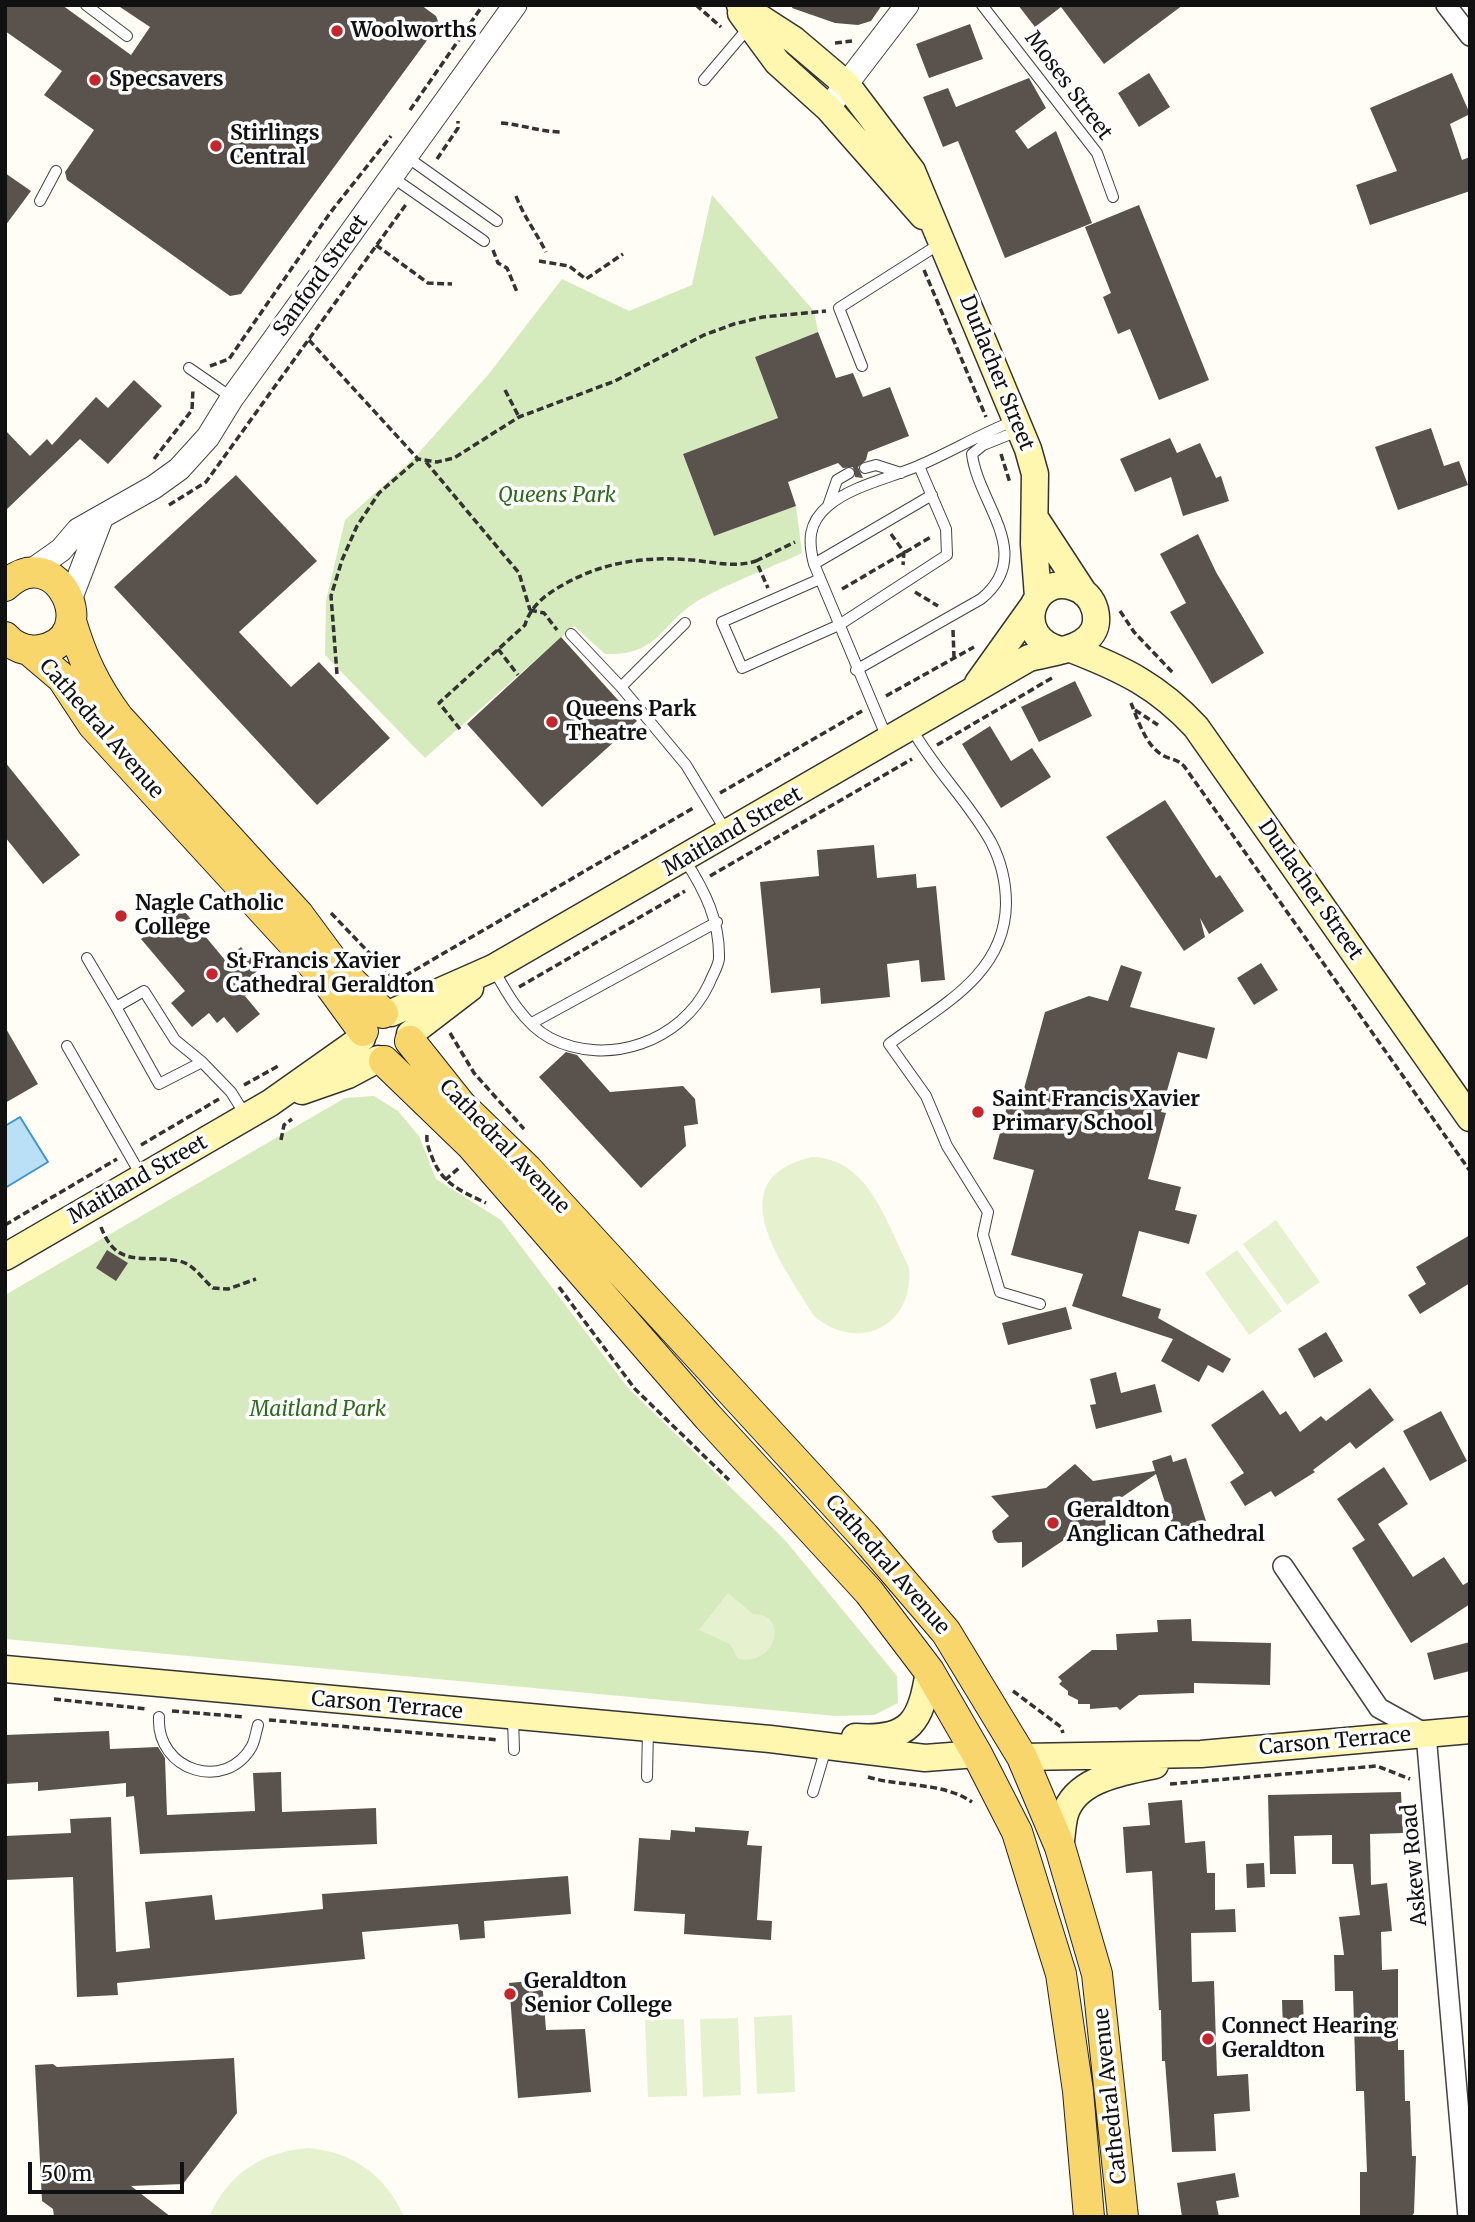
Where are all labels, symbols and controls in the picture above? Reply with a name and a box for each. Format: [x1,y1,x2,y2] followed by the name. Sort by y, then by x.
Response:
[351,18,477,44] place label: Woolworths
[329,23,345,39] marker: Woolworths
[1019,27,1117,145] street label: Moses Street
[109,67,224,93] place label: Specsavers
[87,72,103,88] marker: Specsavers
[230,121,320,171] place label: Stirlings Central
[208,138,224,154] marker: Stirlings Central
[268,210,374,342] street label: Sanford Street
[953,292,1039,454] street label: Durlacher Street
[498,483,616,509] park label: Queens Park
[34,654,168,804] street label: Cathedral Avenue
[566,697,696,747] place label: Queens Park Theatre
[544,714,560,730] marker: Queens Park Theatre
[659,782,807,882] street label: Maitland Street
[1252,815,1368,965] street label: Durlacher Street
[135,891,284,941] place label: Nagle Catholic College
[113,908,129,924] marker: Nagle Catholic College
[226,949,434,999] place label: St Francis Xavier Cathedral Geraldton
[204,966,220,982] marker: St Francis Xavier Cathedral Geraldton
[434,1075,574,1219] street label: Cathedral Avenue
[992,1087,1200,1137] place label: Saint Francis Xavier Primary School
[970,1104,986,1120] marker: Saint Francis Xavier Primary School
[64,1130,212,1230] street label: Maitland Street
[250,1397,386,1423] park label: Maitland Park
[820,1490,954,1640] street label: Cathedral Avenue
[1067,1498,1265,1548] place label: Geraldton Anglican Cathedral
[1045,1515,1061,1531] marker: Geraldton Anglican Cathedral
[310,1687,464,1725] street label: Carson Terrace
[1258,1723,1412,1761] street label: Carson Terrace
[1397,1803,1433,1927] street label: Askew Road
[524,1969,672,2019] place label: Geraldton Senior College
[502,1986,518,2002] marker: Geraldton Senior College
[1089,2007,1133,2185] street label: Cathedral Avenue
[1222,2014,1397,2064] place label: Connect Hearing Geraldton
[1200,2031,1216,2047] marker: Connect Hearing Geraldton
[32,2148,187,2192] scale bar
[41,2160,92,2187] text: 50 m

